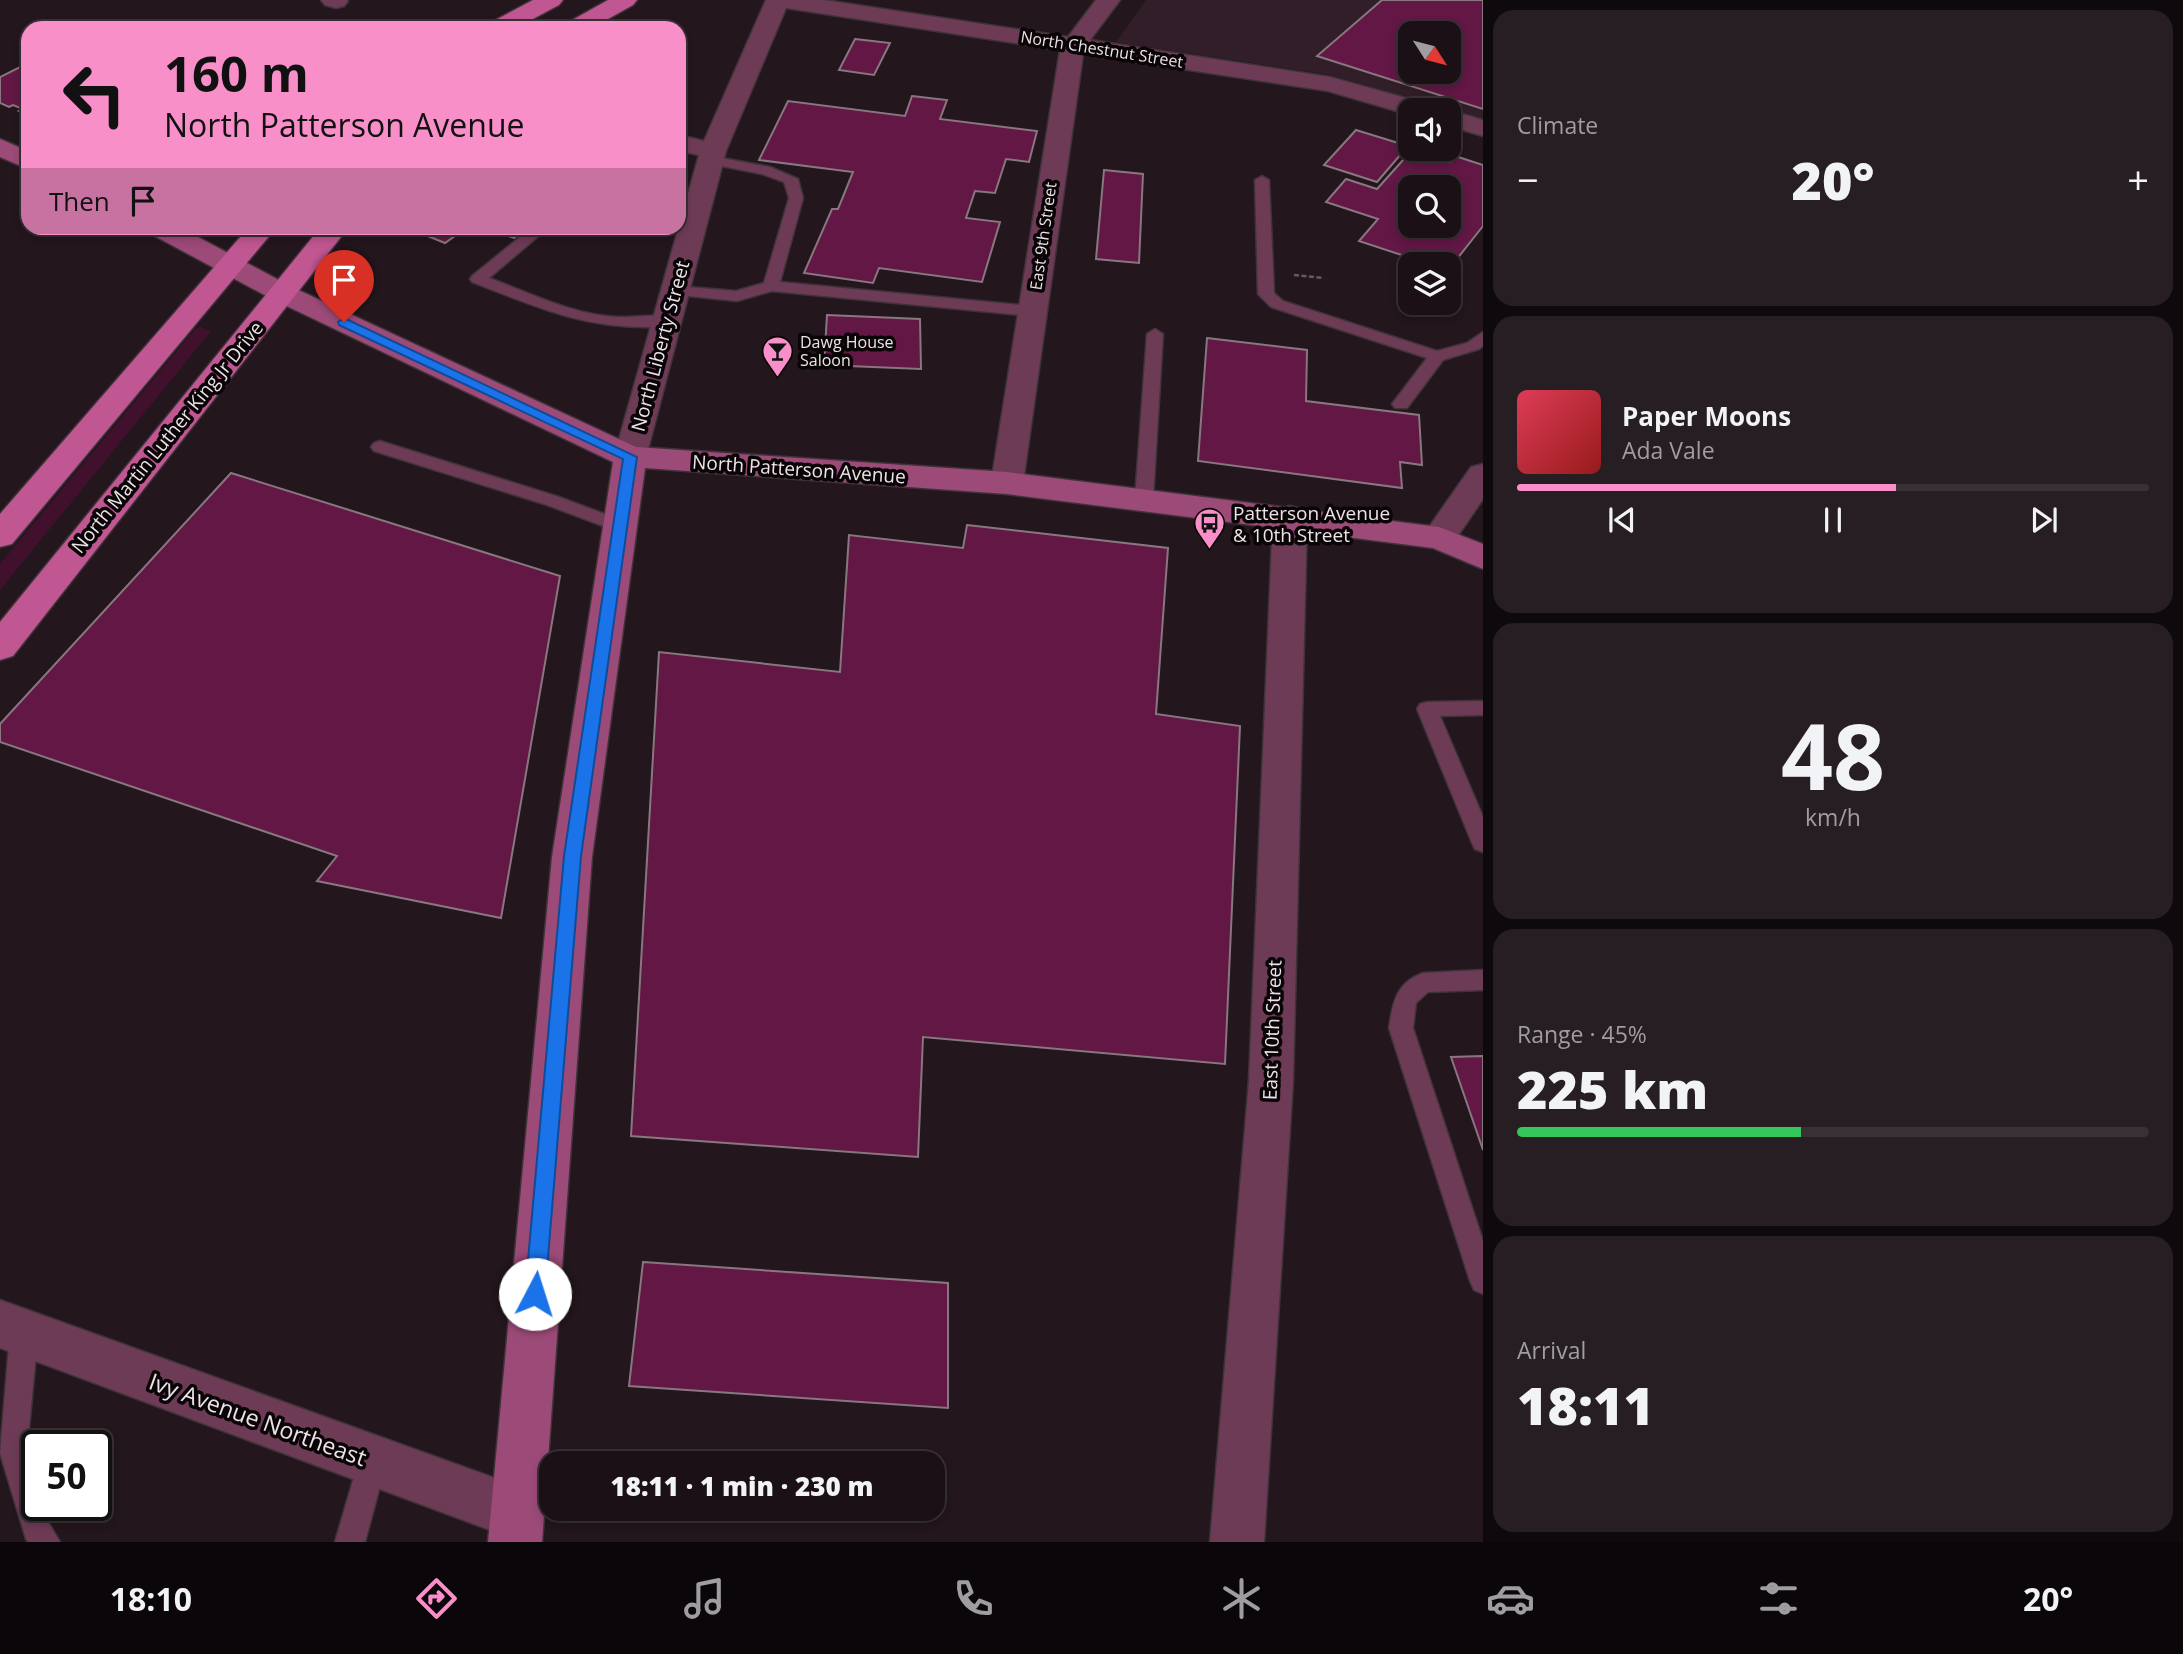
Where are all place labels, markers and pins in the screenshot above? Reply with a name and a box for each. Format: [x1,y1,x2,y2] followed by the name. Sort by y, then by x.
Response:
[314,250,374,322] pin
[800,331,894,371] place label: Dawg House Saloon
[760,334,794,378] bar icon: Dawg House Saloon
[1233,500,1390,548] place label: Patterson Avenue & 10th Street
[1193,507,1227,551] bus stop icon: Patterson Avenue & 10th Street

